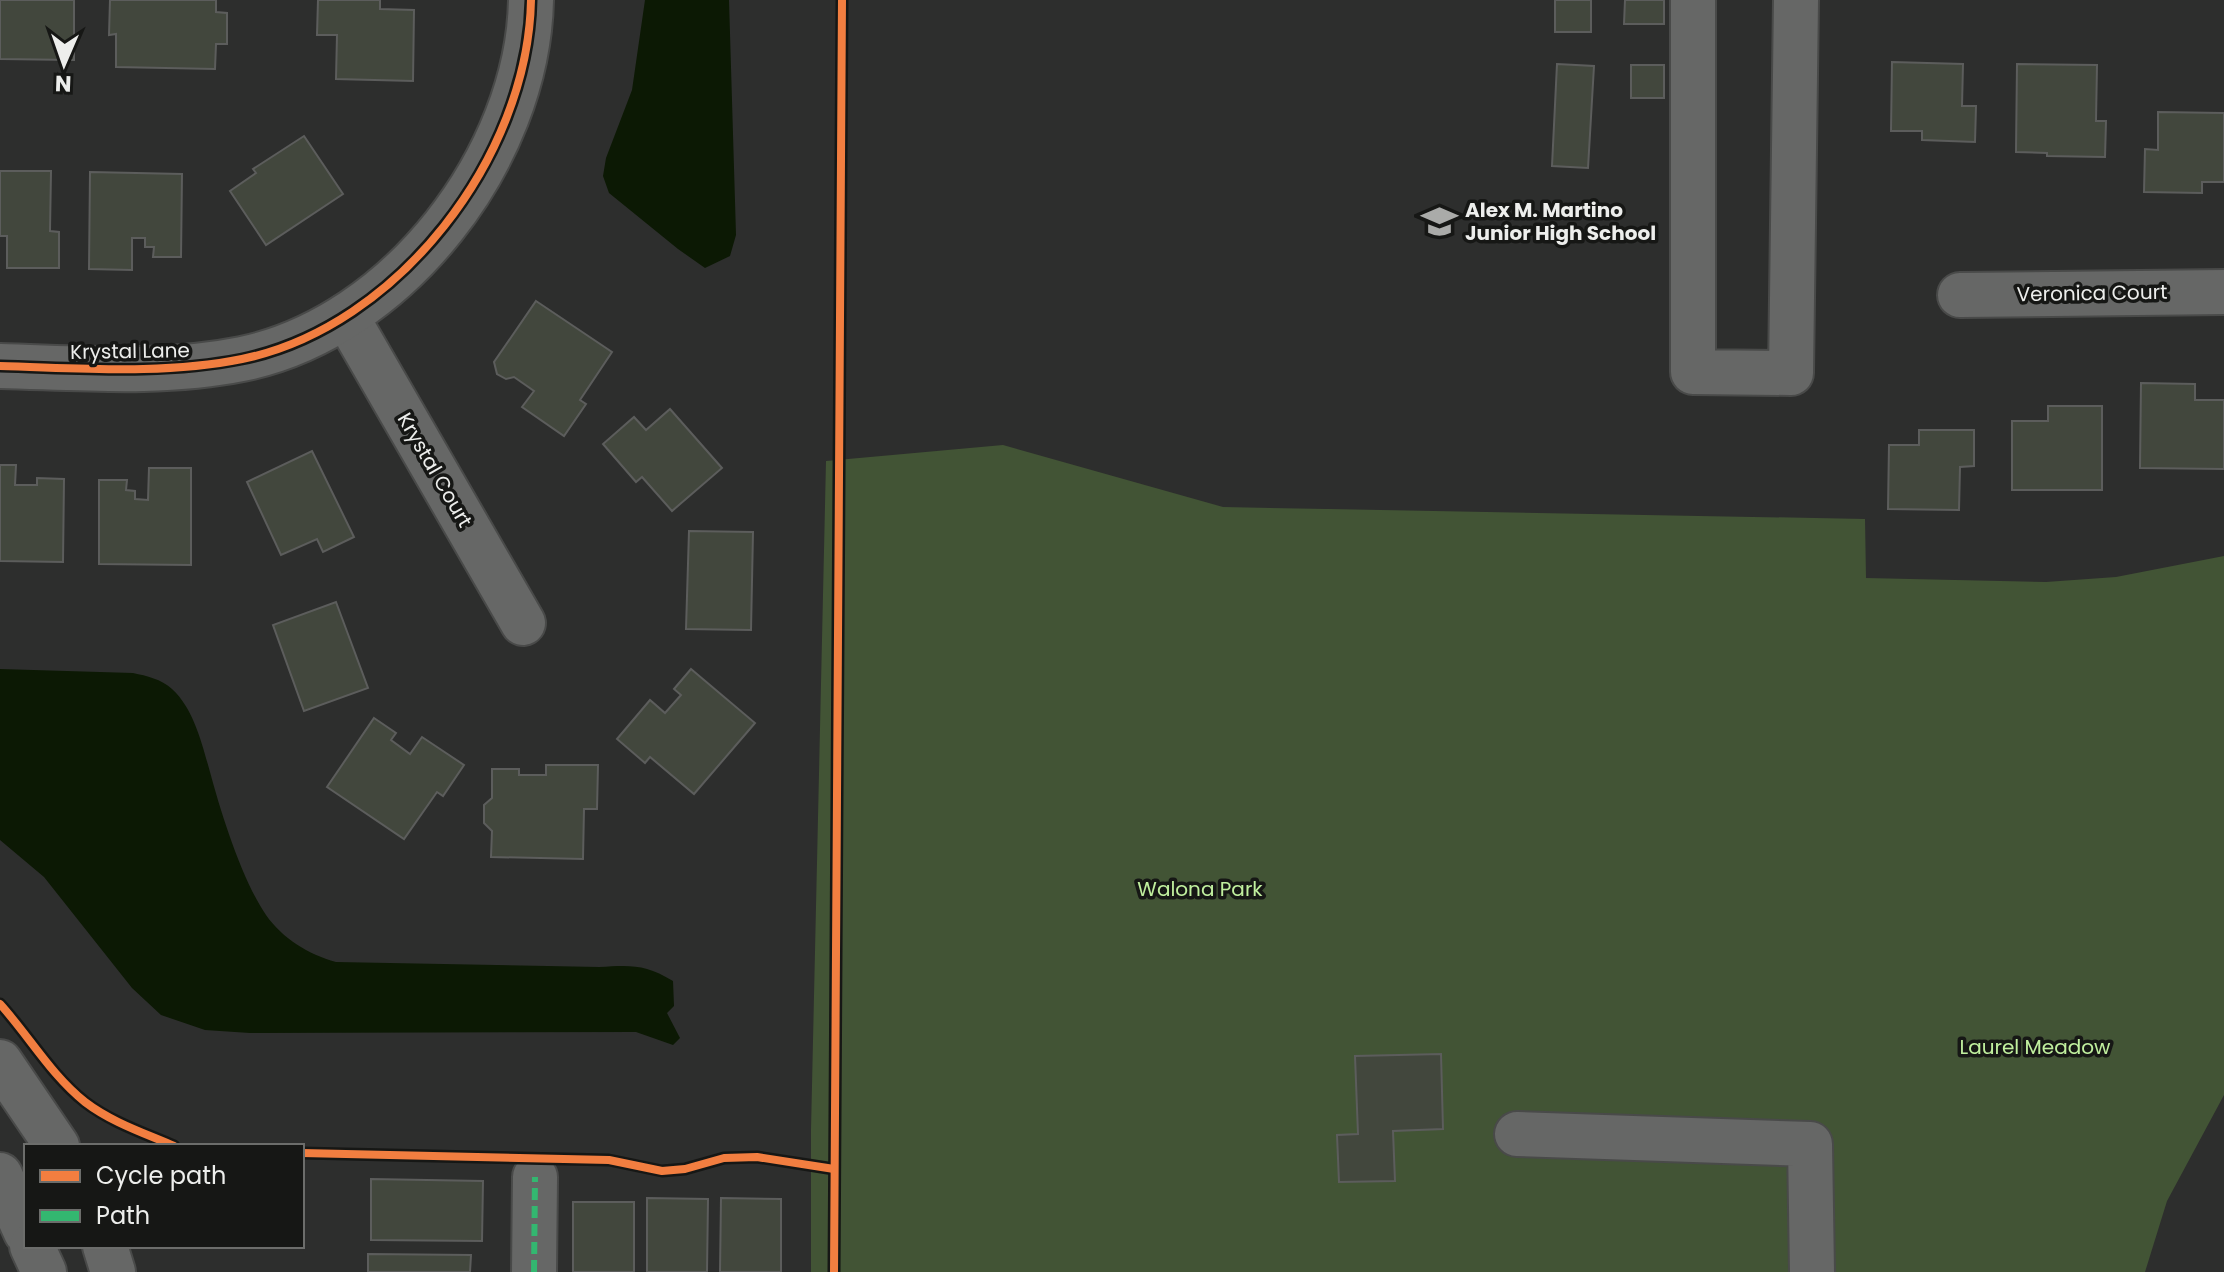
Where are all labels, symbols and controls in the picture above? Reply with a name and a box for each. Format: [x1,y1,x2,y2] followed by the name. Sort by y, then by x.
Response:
[24,24,104,104] north arrow
[55,68,72,99] text: N
[1465,196,1656,247] place label: Alex M. Martino Junior High School
[1420,203,1458,241] school or university icon: Alex M. Martino Junior High School
[2016,278,2168,308] street label: Veronica Court
[70,336,190,366] street label: Krystal Lane
[391,408,479,532] street label: Krystal Court
[1137,875,1263,903] park label: Walona Park
[1960,1033,2111,1061] park label: Laurel Meadow
[24,1144,304,1248] legend
[96,1159,226,1192] text: Cycle path
[96,1199,150,1232] text: Path

